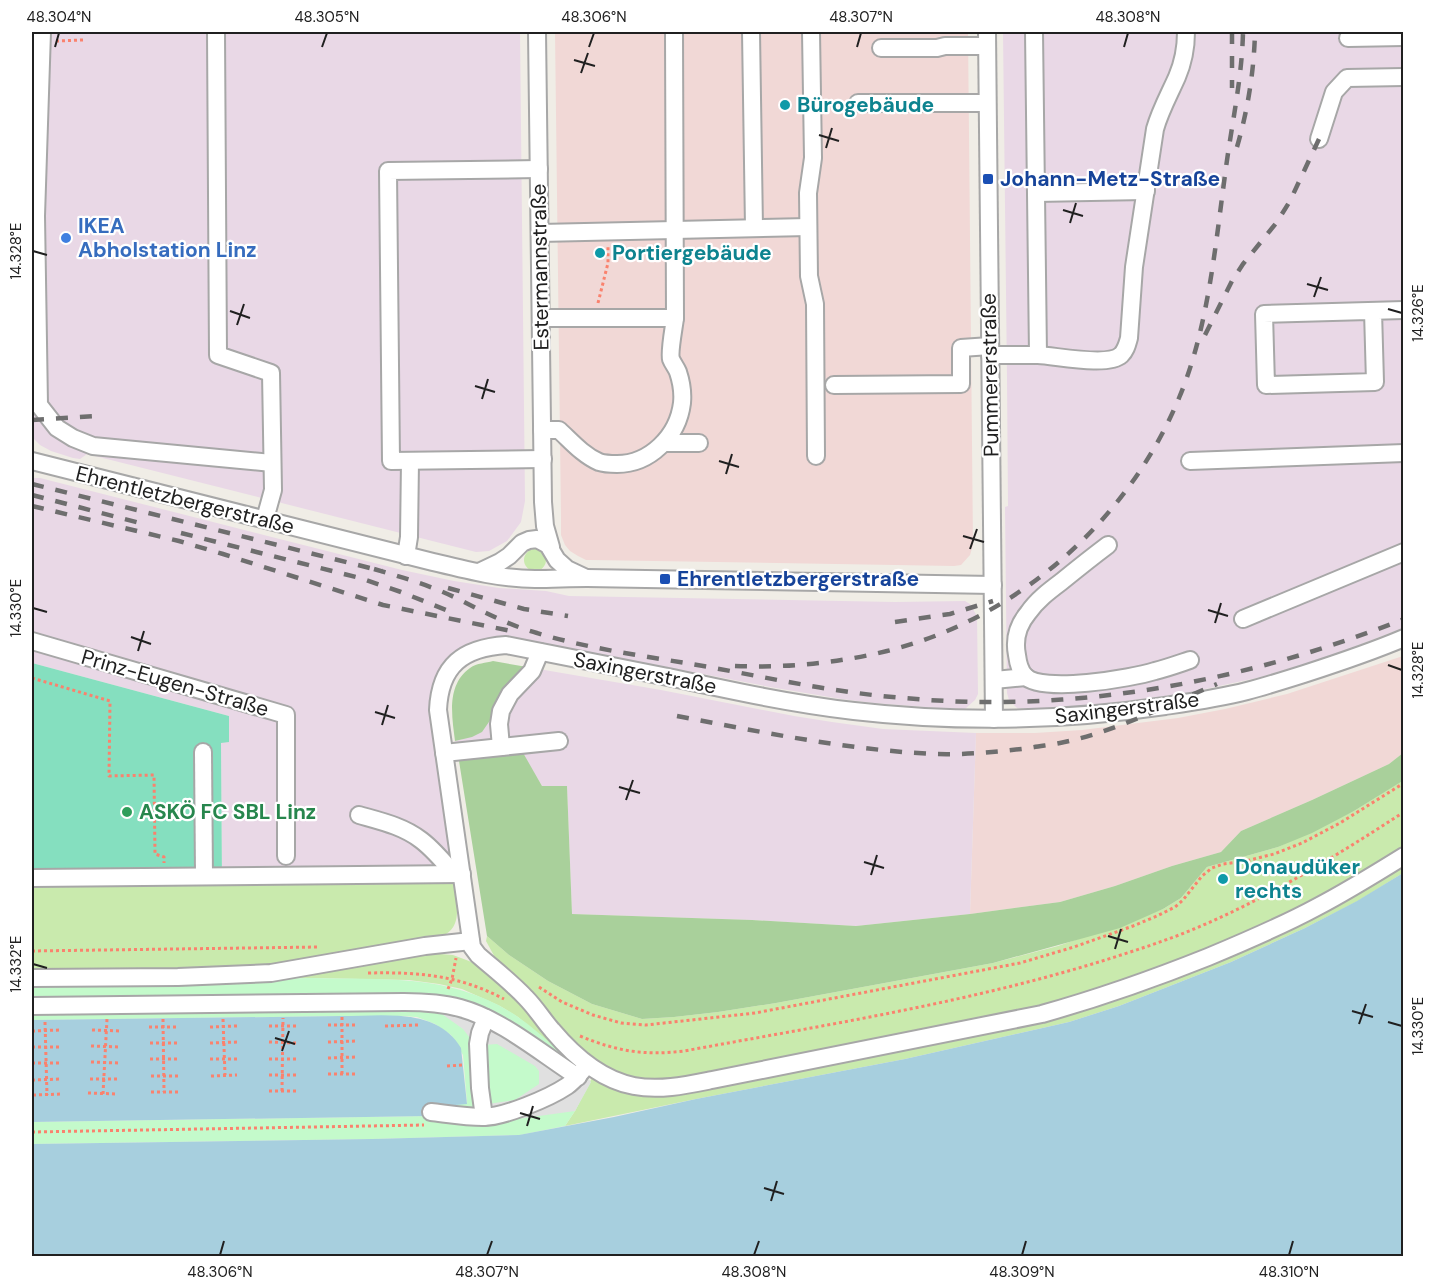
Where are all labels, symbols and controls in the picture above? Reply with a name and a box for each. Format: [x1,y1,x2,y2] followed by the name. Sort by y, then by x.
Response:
[27,7,91,27] text: 48.304°N
[295,7,359,27] text: 48.305°N
[561,7,627,27] text: 48.306°N
[829,7,893,27] text: 48.307°N
[1096,7,1160,27] text: 48.308°N
[797,91,934,119] place label: Bürogebäude
[778,98,792,112] marker: Bürogebäude
[1000,165,1220,193] place label: Johann-Metz-Straße
[981,172,995,186] marker: Johann-Metz-Straße
[525,183,555,351] street label: Estermannstraße
[78,212,256,264] place label: IKEA Abholstation Linz
[6,223,26,279] text: 14.328°E
[59,231,73,245] marker: IKEA Abholstation Linz
[612,239,772,267] place label: Portiergebäude
[593,246,607,260] marker: Portiergebäude
[1408,284,1428,342] text: 14.326°E
[975,293,1005,457] street label: Pummererstraße
[73,459,297,541] street label: Ehrentletzbergerstraße
[677,565,919,593] place label: Ehrentletzbergerstraße
[658,572,672,586] marker: Ehrentletzbergerstraße
[6,579,26,637] text: 14.330°E
[1408,642,1428,698] text: 14.328°E
[78,643,272,723] street label: Prinz-Eugen-Straße
[571,645,719,701] street label: Saxingerstraße
[1053,685,1201,731] street label: Saxingerstraße
[139,798,316,826] place label: ASKÖ FC SBL Linz
[120,805,134,819] marker: ASKÖ FC SBL Linz
[1235,853,1360,905] place label: Donaudüker rechts
[1216,872,1230,886] marker: Donaudüker rechts
[6,936,26,992] text: 14.332°E
[1408,997,1428,1055] text: 14.330°E
[187,1262,253,1282] text: 48.306°N
[455,1262,519,1282] text: 48.307°N
[722,1262,786,1282] text: 48.308°N
[989,1262,1055,1282] text: 48.309°N
[1259,1262,1319,1282] text: 48.310°N

